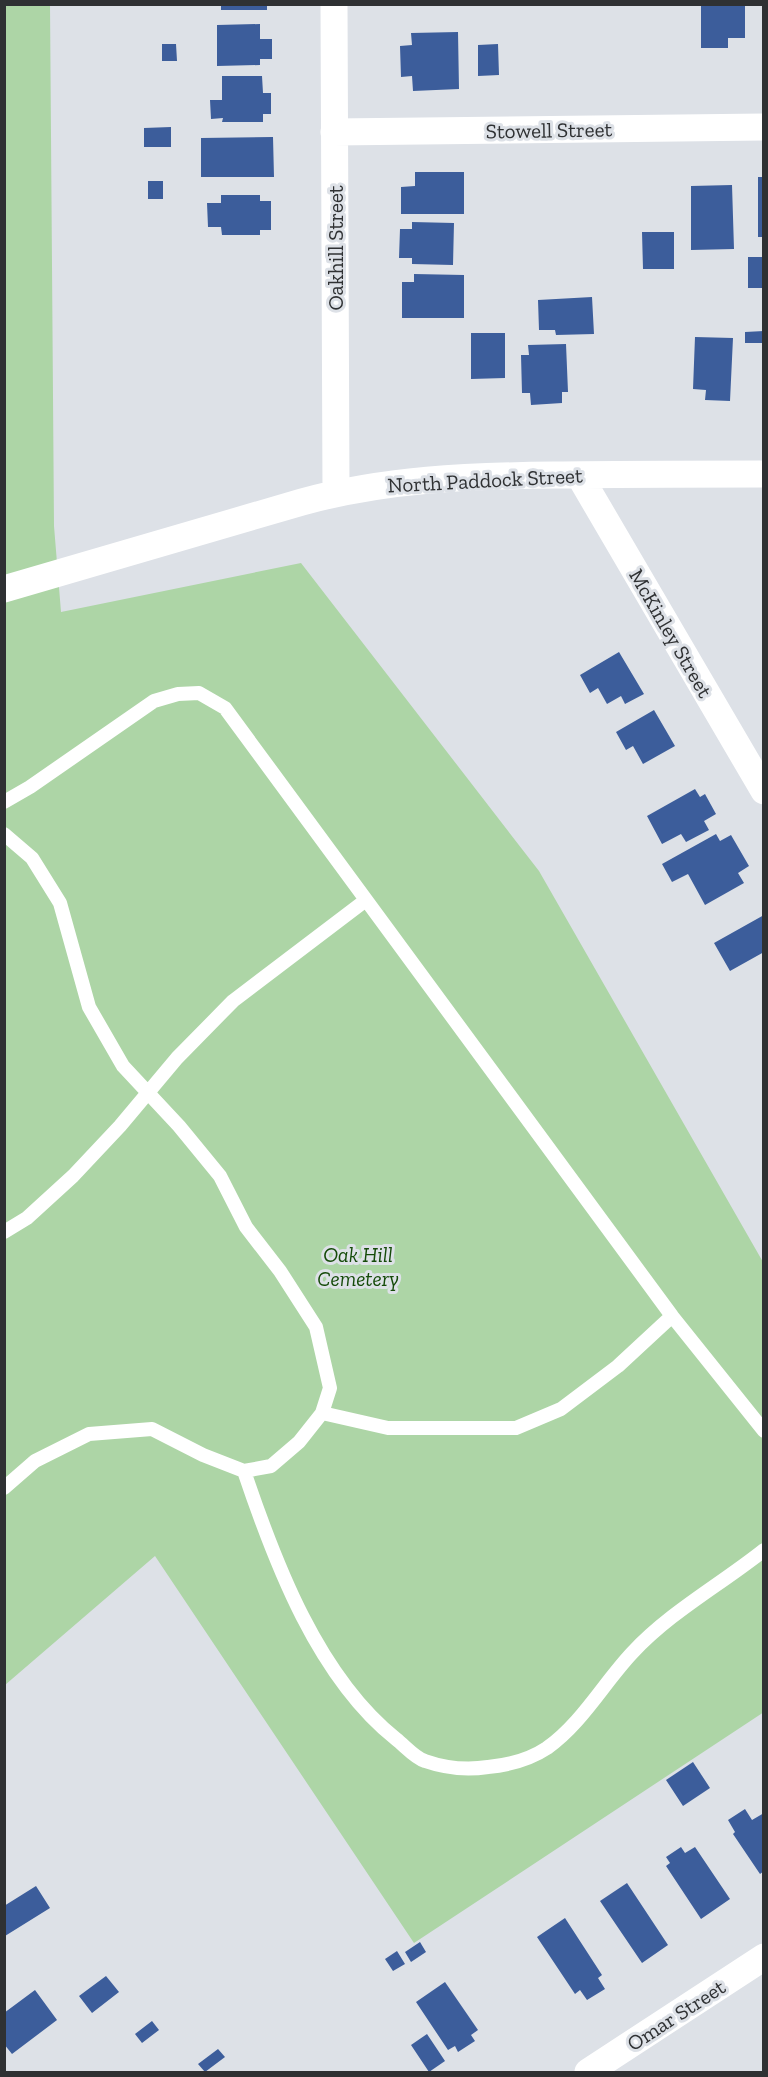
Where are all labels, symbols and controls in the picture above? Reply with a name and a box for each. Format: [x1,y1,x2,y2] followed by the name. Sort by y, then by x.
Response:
[486,116,613,144] street label: Stowell Street
[323,185,348,311] street label: Oakhill Street
[387,462,583,498] street label: North Paddock Street
[624,564,718,702] street label: McKinley Street
[317,1242,399,1291] park label: Oak Hill Cemetery
[622,1974,730,2056] street label: Omar Street

